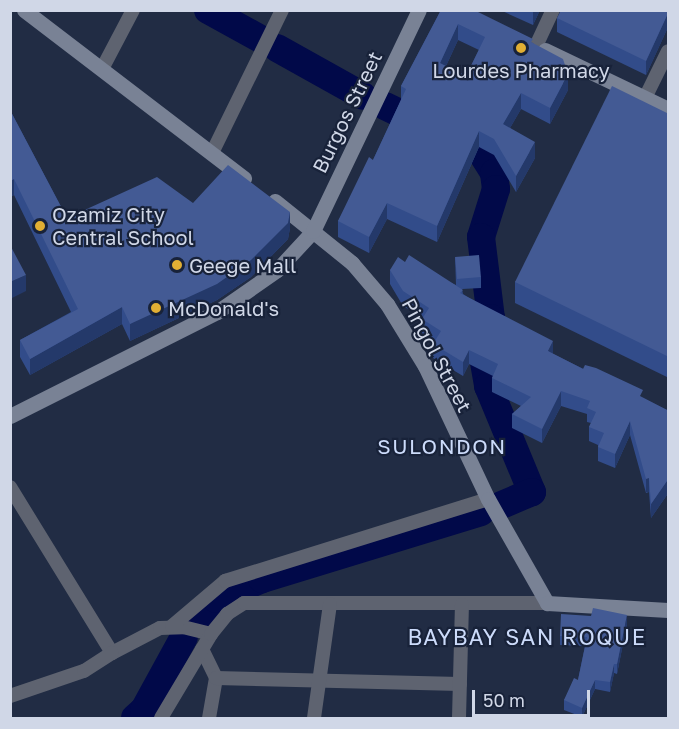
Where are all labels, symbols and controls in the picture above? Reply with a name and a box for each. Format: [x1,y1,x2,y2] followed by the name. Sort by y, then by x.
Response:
[514,41,528,55] marker: Lourdes Pharmacy
[307,47,387,177] street label: Burgos Street
[432,58,610,82] place label: Lourdes Pharmacy
[52,202,194,249] place label: Ozamiz City Central School
[33,219,47,233] marker: Ozamiz City Central School
[189,253,296,277] place label: Geege Mall
[170,258,184,272] marker: Geege Mall
[397,294,477,416] street label: Pingol Street
[168,296,279,320] place label: McDonald's
[149,301,163,315] marker: McDonald's
[377,433,507,459] district label: SULONDON
[407,624,647,650] district label: BAYBAY SAN ROQUE
[475,678,594,716] scale bar
[483,689,525,711] text: 50 m

